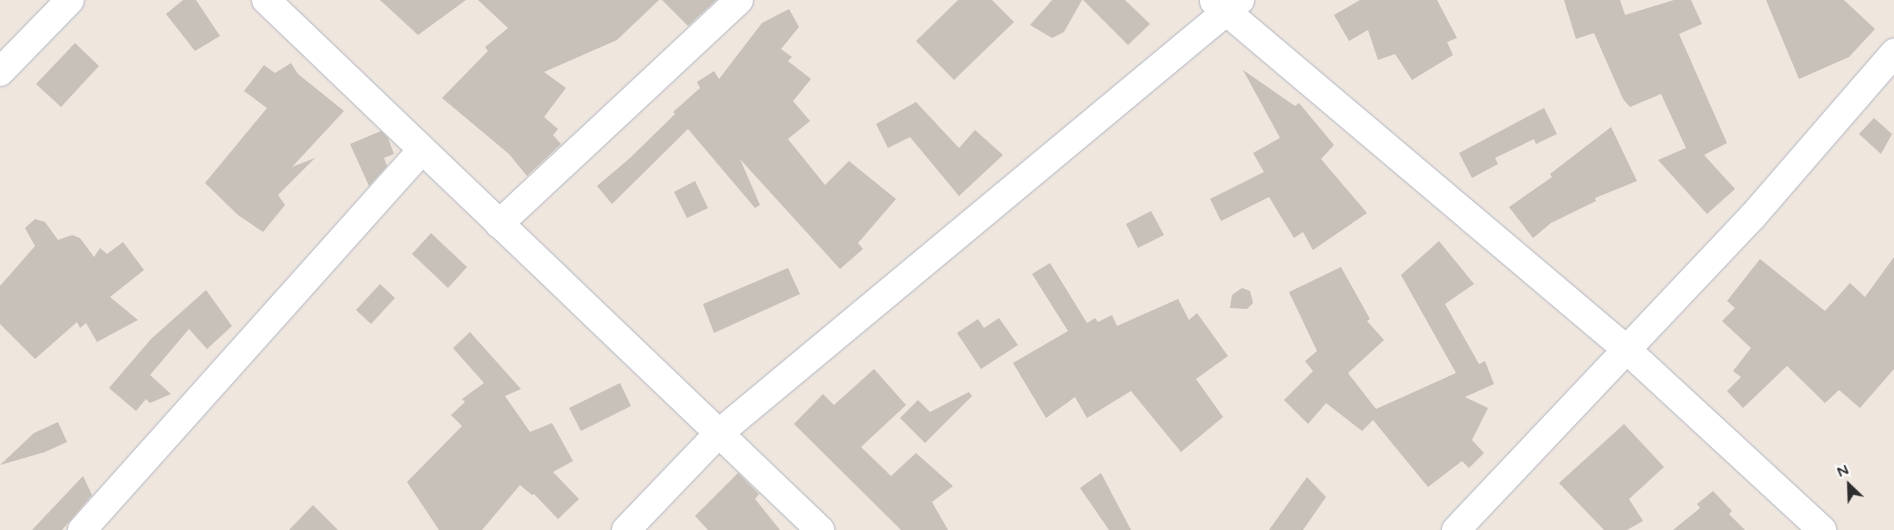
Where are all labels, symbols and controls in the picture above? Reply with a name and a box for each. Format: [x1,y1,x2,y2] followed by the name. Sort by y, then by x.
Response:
[1824,460,1874,510] north arrow
[1834,461,1851,481] text: N

